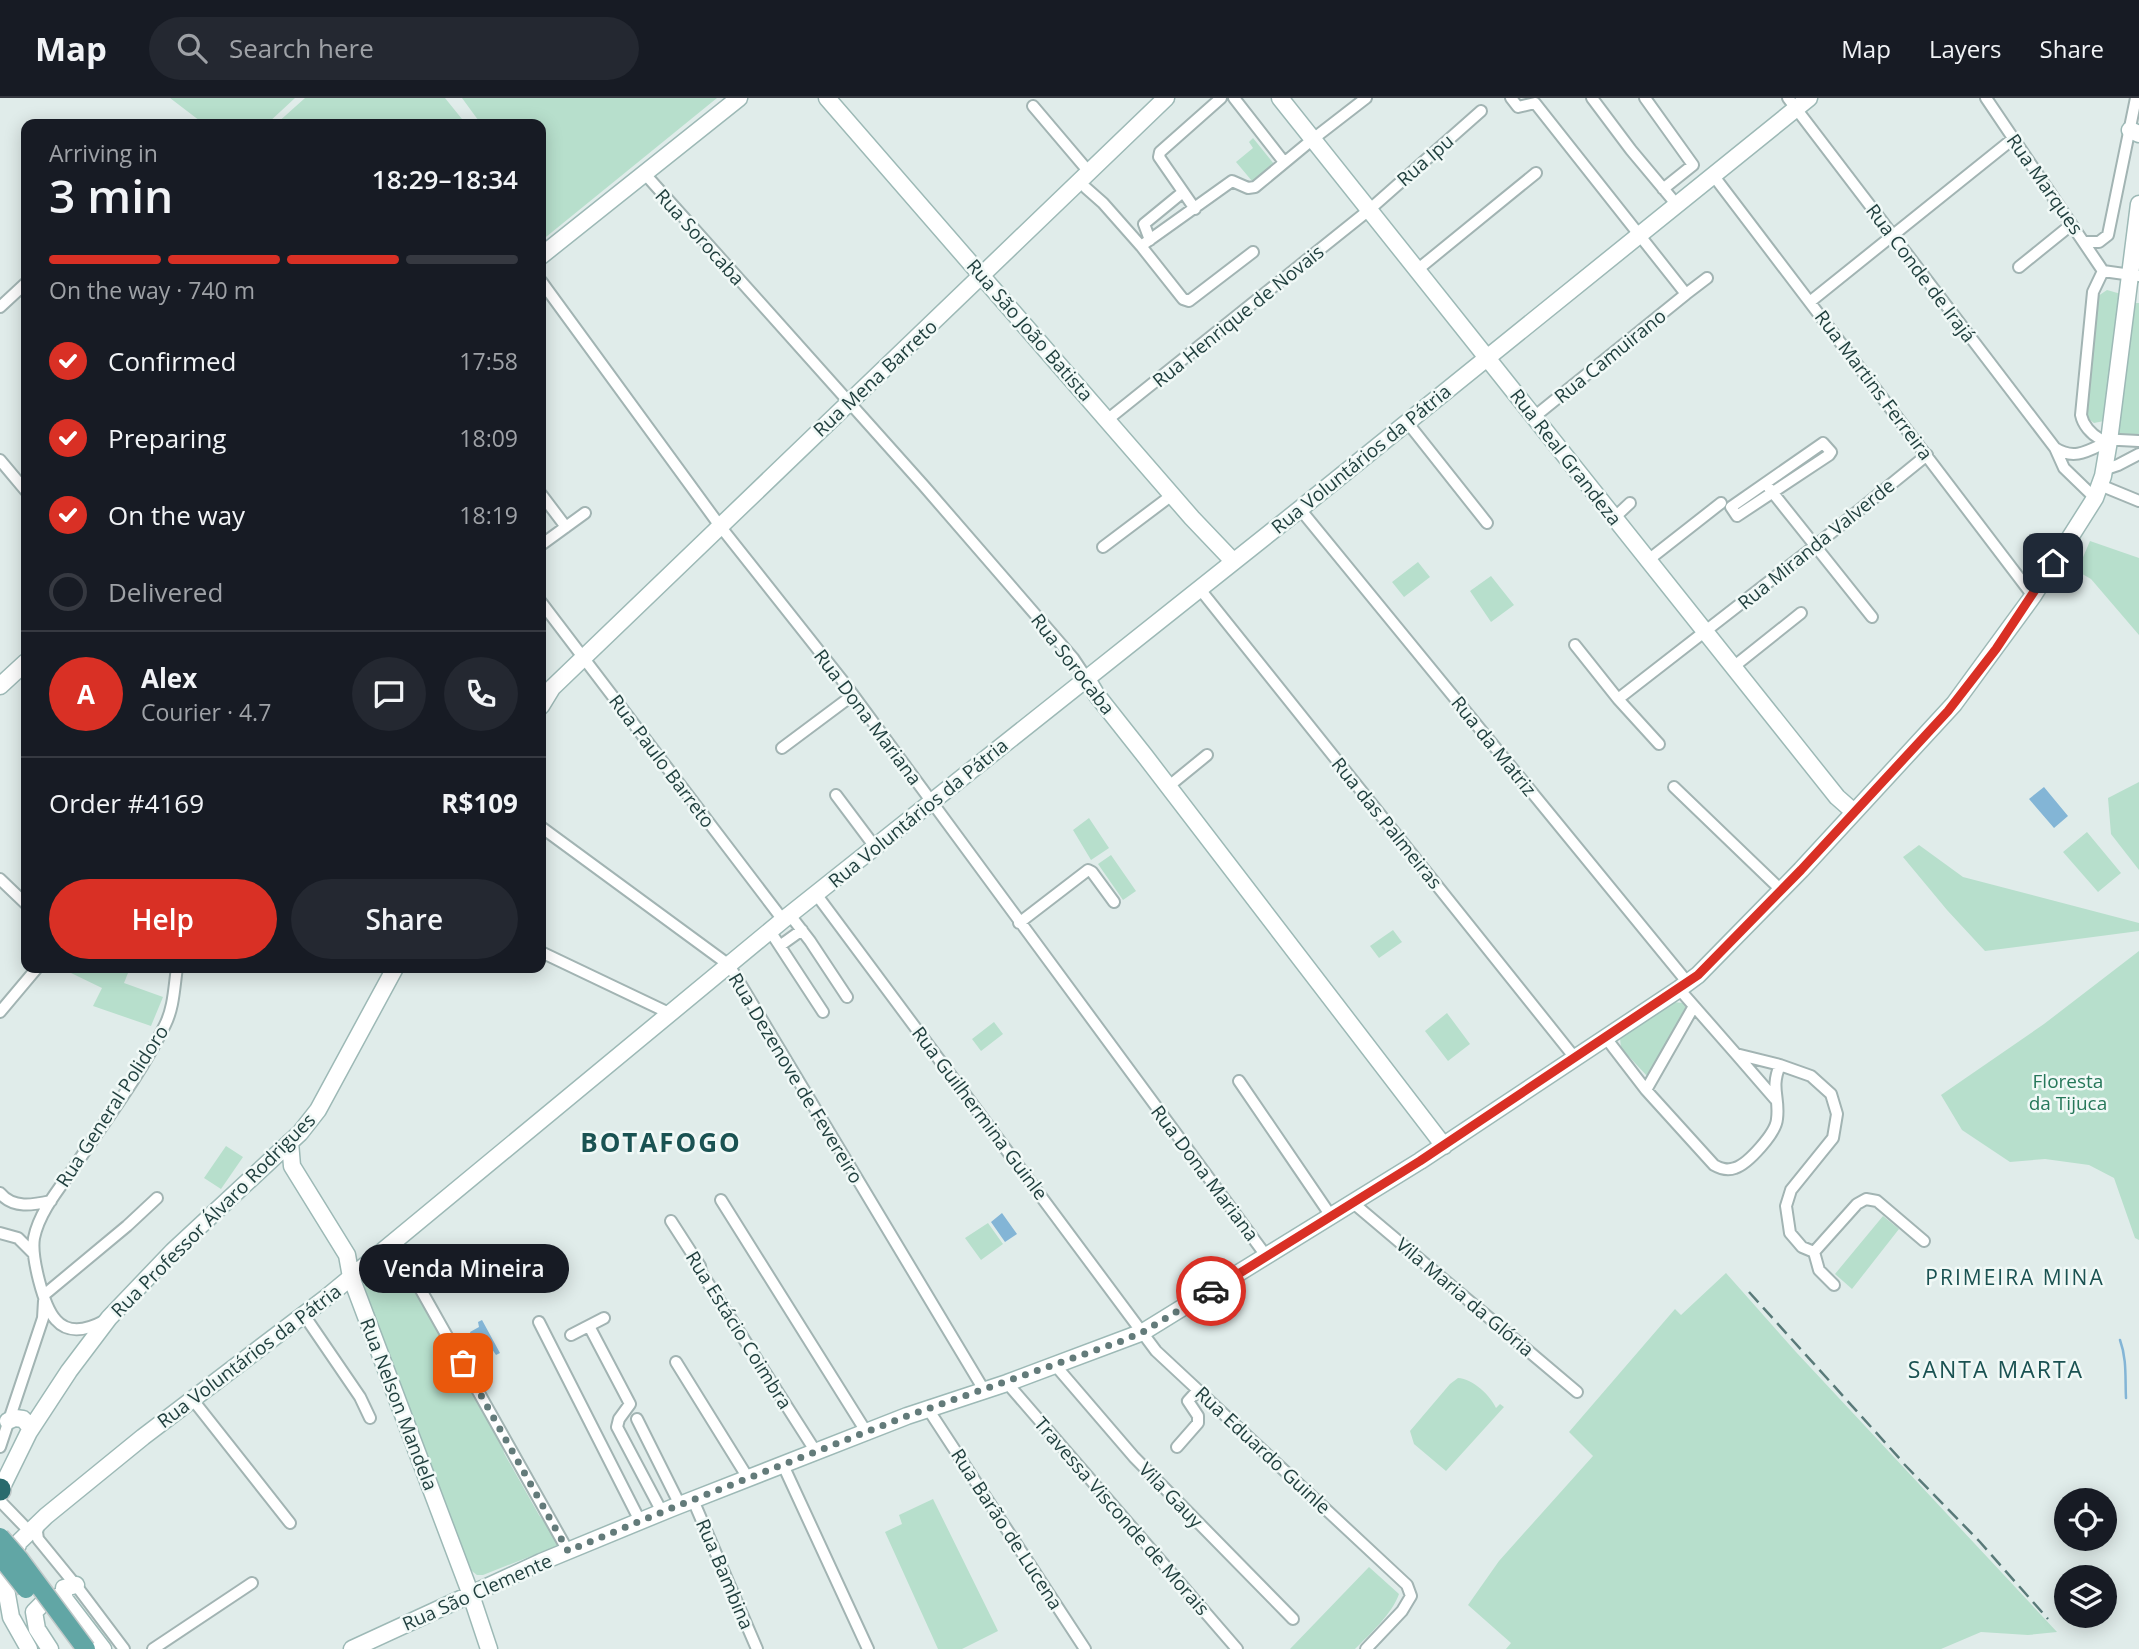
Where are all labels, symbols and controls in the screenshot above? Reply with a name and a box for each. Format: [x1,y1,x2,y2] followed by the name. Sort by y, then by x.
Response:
[149,17,639,80] search box
[35,26,107,71] text: Map
[173,29,211,67] icon: search
[229,30,374,66] text: Search here
[1841,32,1891,65] text: Map
[1929,32,2002,65] text: Layers
[2040,32,2104,65] text: Share
[1391,128,1459,192] street label: Rua Ipu
[2001,129,2089,239] street label: Rua Marques
[49,137,158,169] text: Arriving in
[372,161,518,197] text: 18:29–18:34
[49,164,173,226] text: 3 min
[650,183,750,291] street label: Rua Sorocaba
[1860,198,1982,348] street label: Rua Conde de Irajá
[1147,239,1329,393] street label: Rua Henrique de Novais
[961,253,1099,407] street label: Rua São João Batista
[49,274,255,306] text: On the way · 740 m
[1549,303,1671,409] street label: Rua Camuirano
[1809,305,1939,465] street label: Rua Martins Ferreira
[807,314,943,442] street label: Rua Mena Barreto
[49,342,87,380] icon: check
[108,343,236,379] text: Confirmed
[459,345,518,377] text: 17:58
[1266,378,1456,540] street label: Rua Voluntários da Pátria
[1504,383,1628,531] street label: Rua Real Grandeza
[49,419,87,457] icon: check
[108,420,226,456] text: Preparing
[459,422,518,454] text: 18:09
[1732,473,1900,615] street label: Rua Miranda Valverde
[49,496,87,534] icon: check
[108,497,245,533] text: On the way
[459,499,518,531] text: 18:19
[2023,533,2083,593] pin
[2034,544,2072,582] icon: home
[108,574,223,610] text: Delivered
[1025,608,1121,720] street label: Rua Sorocaba
[808,644,928,790] street label: Rua Dona Mariana
[352,657,426,731] button: chat
[444,657,518,731] button: phone
[141,660,197,696] text: Alex
[77,676,95,712] text: A
[603,689,721,833] street label: Rua Paulo Barreto
[1446,690,1543,802] street label: Rua da Matriz
[141,696,271,728] text: Courier · 4.7
[823,732,1013,894] street label: Rua Voluntários da Pátria
[1326,752,1448,894] street label: Rua das Palmeiras
[49,785,204,821] text: Order #4169
[441,785,518,821] text: R$109
[49,879,277,959] button: Help
[291,879,518,959] button: Share
[723,968,869,1188] street label: Rua Dezenove de Fevereiro
[50,1020,174,1192] street label: Rua General Polidoro
[906,1021,1054,1205] street label: Rua Guilhermina Guinle
[2029,1068,2107,1116] park label: Floresta da Tijuca
[1145,1100,1265,1246] street label: Rua Dona Mariana
[105,1107,321,1323] street label: Rua Professor Álvaro Rodrigues
[580,1124,742,1160] district label: BOTAFOGO
[1391,1232,1539,1362] street label: Vila Maria da Glória
[358,1244,568,1293] callout: Venda Mineira
[680,1246,798,1414] street label: Rua Estácio Coimbra
[384,1252,544,1284] text: Venda Mineira
[1176,1256,1246,1326] courier
[1925,1263,2105,1291] district label: PRIMEIRA MINA
[1192,1272,1230,1310] icon: car
[152,1278,346,1434] street label: Rua Voluntários da Pátria
[354,1314,444,1494] street label: Rua Nelson Mandela
[433,1333,493,1393] pin
[444,1344,482,1382] icon: bag
[1908,1353,2084,1385] district label: SANTA MARTA
[1190,1380,1336,1520] street label: Rua Eduardo Guinle
[1029,1411,1215,1621] street label: Travessa Visconde de Morais
[945,1443,1069,1615] street label: Rua Barão de Lucena
[1133,1456,1209,1534] street label: Vila Gauy
[2054,1488,2117,1628] map controls
[2054,1488,2117,1551] button: locate
[690,1515,760,1633] street label: Rua Bambina
[398,1547,556,1637] street label: Rua São Clemente
[2054,1565,2117,1628] button: layers

